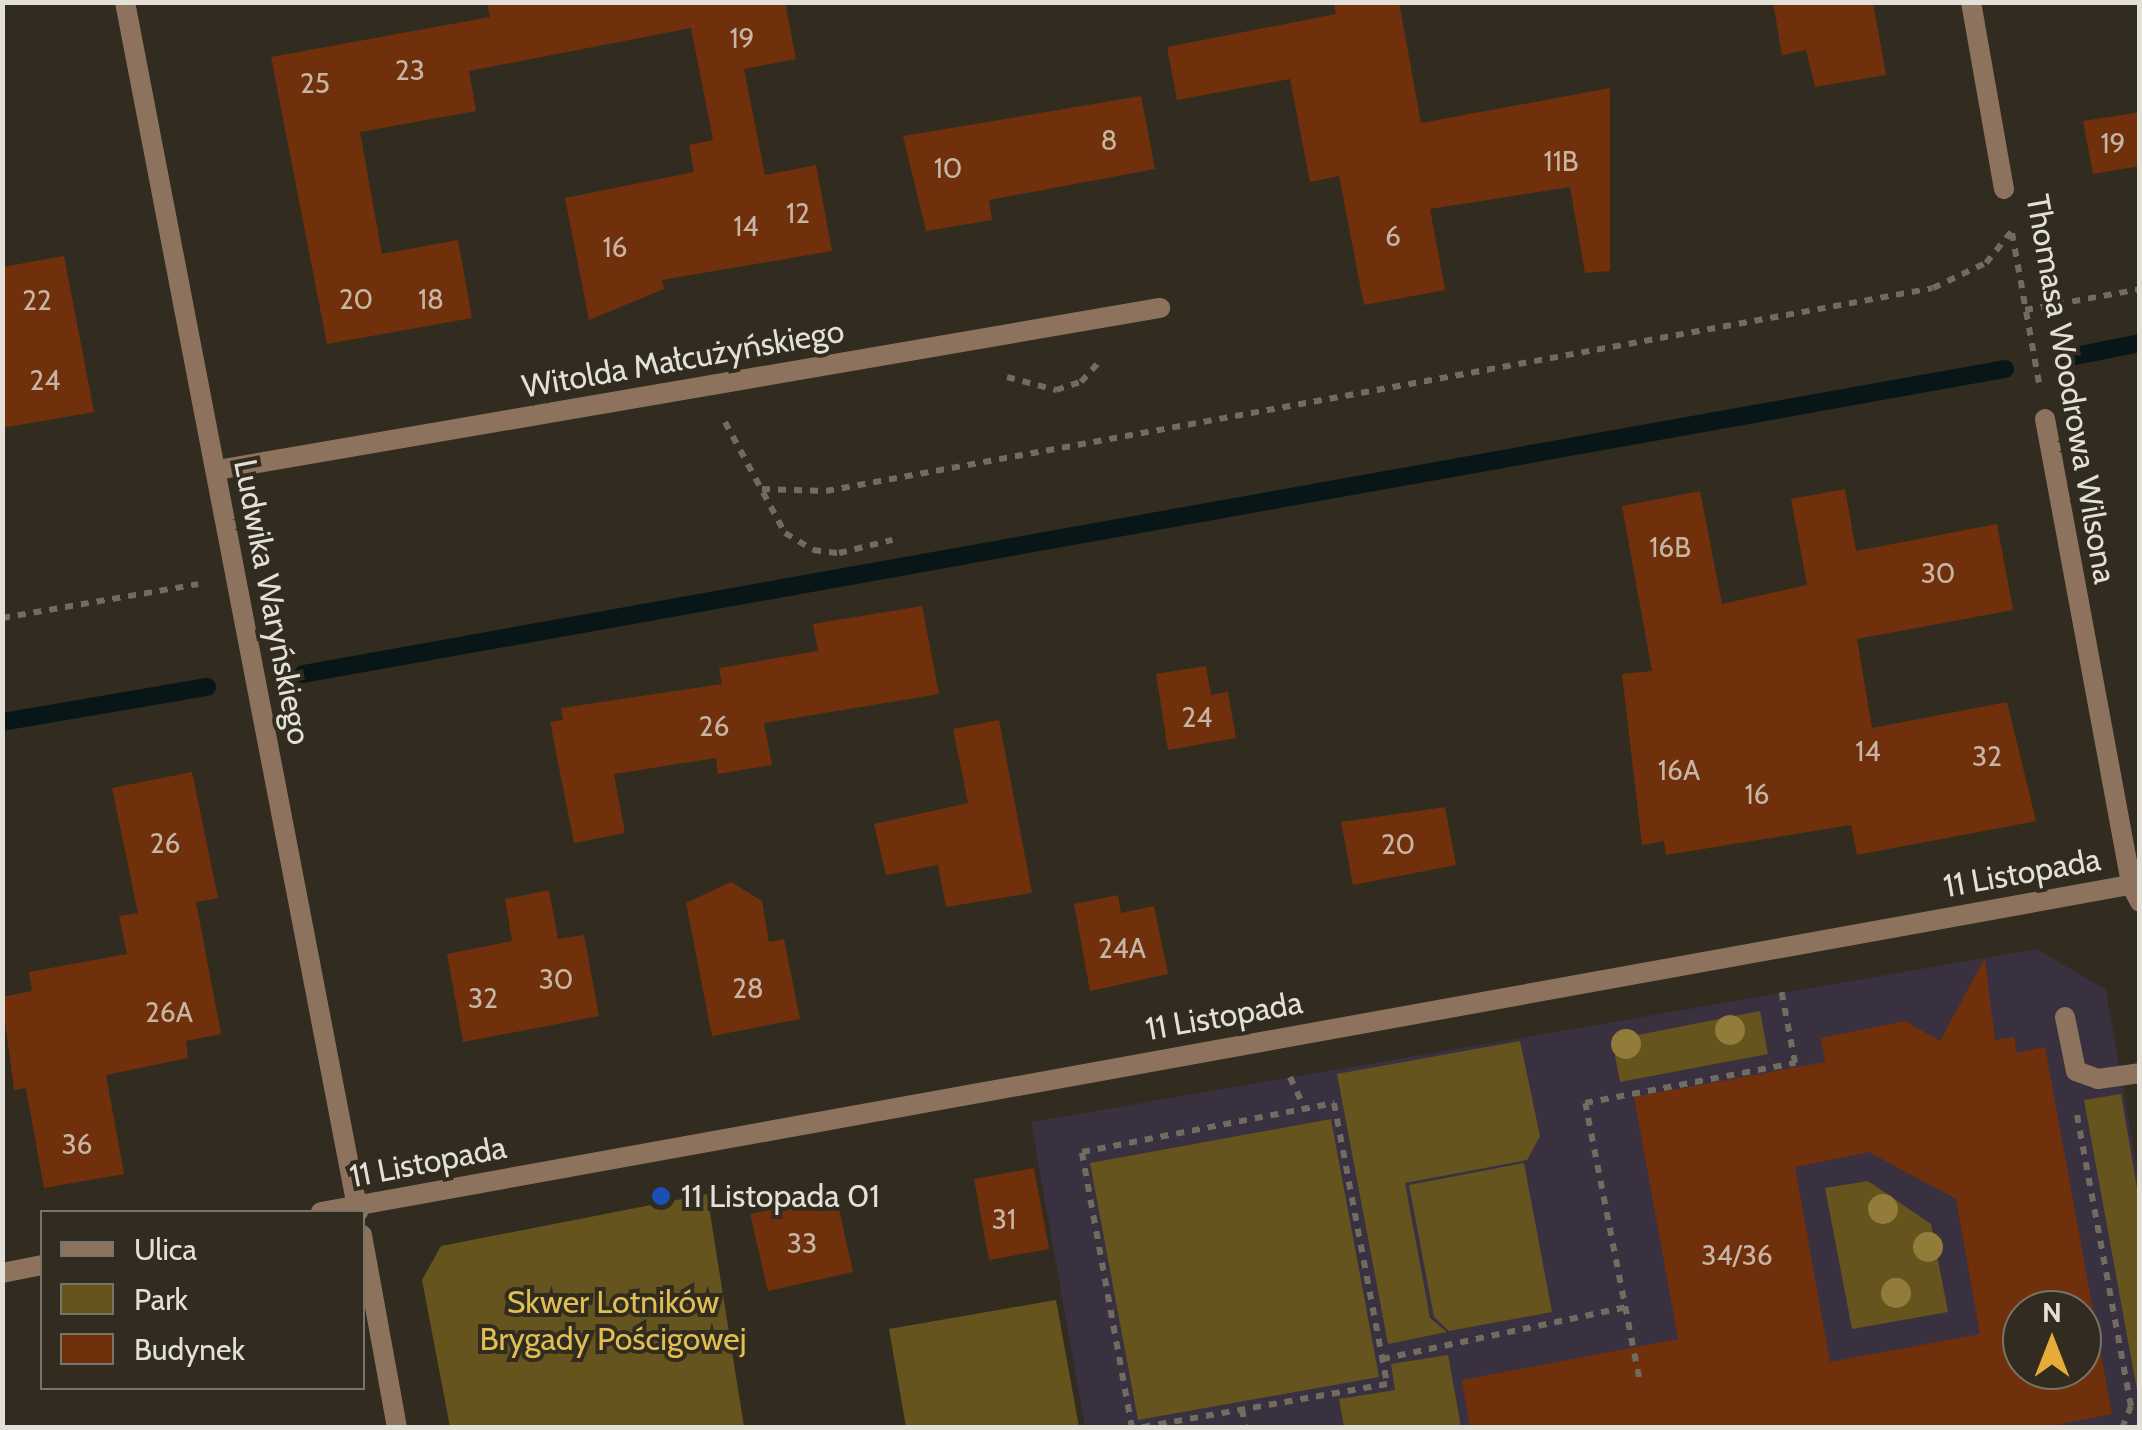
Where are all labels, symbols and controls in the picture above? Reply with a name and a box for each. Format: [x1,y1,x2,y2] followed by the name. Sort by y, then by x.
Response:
[729,21,755,55] house number: 19
[395,53,425,87] house number: 23
[300,66,330,100] house number: 25
[1101,123,1117,157] house number: 8
[2100,126,2126,160] house number: 19
[1544,144,1578,178] house number: 11B
[934,151,962,185] house number: 10
[2018,191,2124,587] street label: Thomasa Woodrowa Wilsona
[786,196,810,230] house number: 12
[733,209,759,243] house number: 14
[1385,219,1401,253] house number: 6
[602,230,628,264] house number: 16
[339,282,373,316] house number: 20
[418,282,444,316] house number: 18
[22,283,52,317] house number: 22
[519,312,847,406] street label: Witolda Małcużyńskiego
[30,363,60,397] house number: 24
[225,456,319,748] street label: Ludwika Waryńskiego
[1649,530,1691,564] house number: 16B
[1921,556,1955,590] house number: 30
[1182,700,1212,734] house number: 24
[699,709,729,743] house number: 26
[1855,734,1881,768] house number: 14
[1972,739,2002,773] house number: 32
[1658,753,1700,787] house number: 16A
[1744,777,1770,811] house number: 16
[150,826,180,860] house number: 26
[1381,827,1415,861] house number: 20
[1941,840,2103,906] street label: 11 Listopada
[1098,931,1146,965] house number: 24A
[539,962,573,996] house number: 30
[732,971,764,1005] house number: 28
[468,981,498,1015] house number: 32
[1143,983,1305,1049] street label: 11 Listopada
[145,995,193,1029] house number: 26A
[61,1127,93,1161] house number: 36
[346,1128,510,1196] street label: 11 Listopada
[681,1177,880,1215] place label: 11 Listopada 01
[650,1185,672,1207] marker: 11 Listopada 01
[992,1202,1016,1236] house number: 31
[40,1210,365,1390] legend
[787,1226,817,1260] house number: 33
[134,1231,197,1268] text: Ulica
[1701,1238,1773,1272] house number: 34/36
[134,1281,188,1318] text: Park
[479,1284,747,1359] park label: Skwer Lotników Brygady Pościgowej
[2002,1290,2102,1390] north arrow
[2042,1295,2062,1329] text: N
[134,1331,245,1368] text: Budynek

